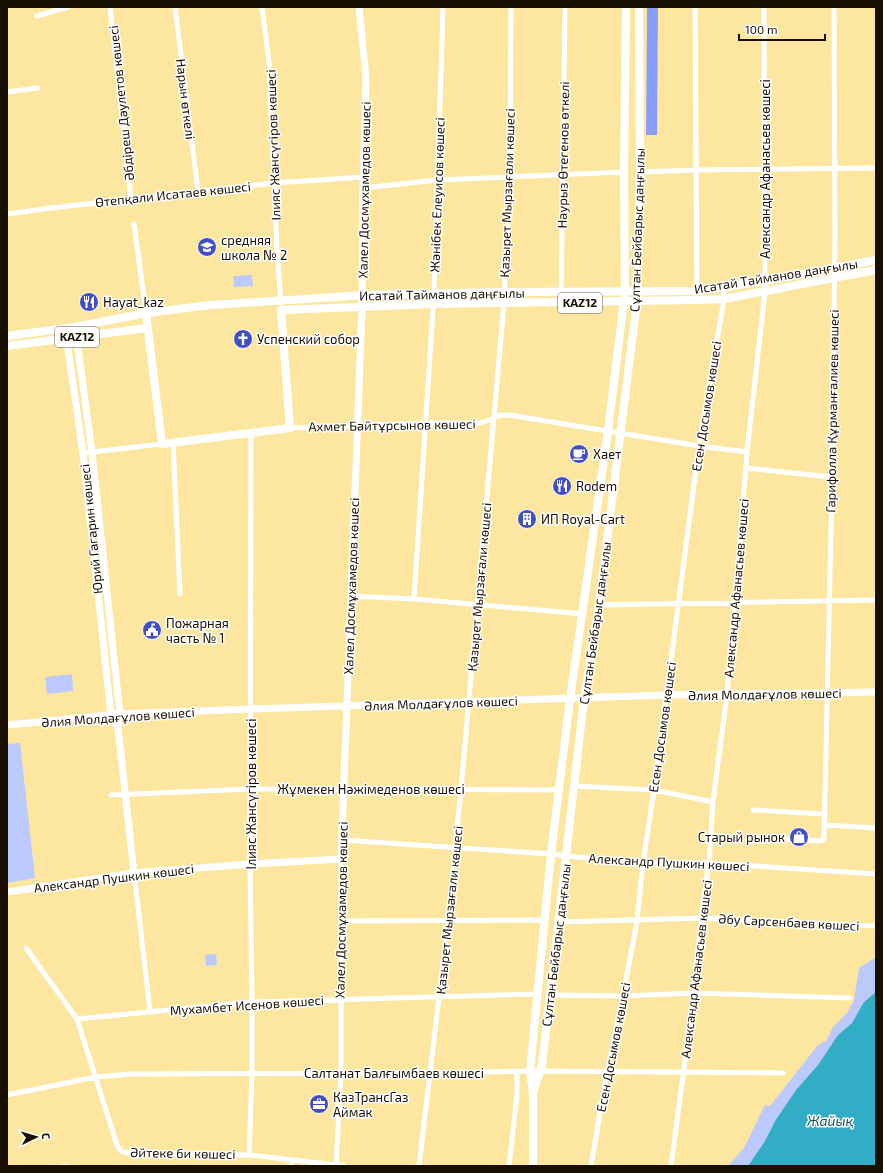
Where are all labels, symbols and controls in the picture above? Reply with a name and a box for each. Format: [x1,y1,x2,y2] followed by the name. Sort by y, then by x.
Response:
[739,16,825,42] scale bar
[745,22,777,36] text: 100 m
[105,25,137,181] street label: Әбдіреш Дәулетов көшесі
[173,58,199,140] street label: Нарын өткелі
[262,69,284,221] street label: Ілияс Жансүгіров көшесі
[757,79,773,259] street label: Александр Афанасьев көшесі
[554,81,572,229] street label: Наурыз Өтегенов өткелі
[354,101,374,279] street label: Халел Досмұхамедов көшесі
[496,108,518,278] street label: Қазырет Мырзағали көшесі
[426,117,448,273] street label: Жәнібек Елеуисов көшесі
[626,148,648,312] street label: Сұлтан Бейбарыс даңғылы
[94,178,252,210] street label: Өтепқали Исатаев көшесі
[221,232,287,263] place label: cредняя школа № 2
[196,236,218,258] school or university icon: cредняя школа № 2
[693,255,859,297] street label: Исатай Тайманов даңғылы
[359,285,525,303] street label: Исатай Тайманов даңғылы
[78,291,100,313] restaurant icon: Hayat_kaz
[558,293,602,313] road number: KAZ12
[103,294,164,310] place label: Hayat_kaz
[822,309,842,513] street label: Гарифолла Құрманғалиев көшесі
[55,327,99,347] road number: KAZ12
[232,328,254,350] church icon: Успенский собор
[257,331,360,347] place label: Успенский собор
[688,340,724,472] street label: Есен Досымов көшесі
[308,416,476,434] street label: Ахмет Байтұрсынов көшесі
[568,443,590,465] cafe icon: Хает
[593,446,622,462] place label: Хает
[76,463,106,595] street label: Юрий Гагарин көшесі
[551,475,573,497] restaurant icon: Rodem
[576,478,617,494] place label: Rodem
[340,497,362,675] street label: Халел Досмұхамедов көшесі
[720,498,752,678] street label: Александр Афанасьев көшесі
[464,502,494,672] street label: Қазырет Мырзағали көшесі
[516,508,538,530] building icon: ИП Royal-Cart
[541,511,625,527] place label: ИП Royal-Cart
[576,541,614,705] street label: Сұлтан Бейбарыс даңғылы
[166,615,229,646] place label: Пожарная часть № 1
[141,619,163,641] public building icon: Пожарная часть № 1
[645,661,679,793] street label: Есен Досымов көшесі
[688,685,842,703] street label: Әлия Молдағұлов көшесі
[364,692,518,714] street label: Әлия Молдағұлов көшесі
[41,704,195,730] street label: Әлия Молдағұлов көшесі
[243,718,259,870] street label: Ілияс Жансүгіров көшесі
[277,781,465,797] street label: Жұмекен Нәжімеденов көшесі
[331,821,351,999] street label: Халел Досмұхамедов көшесі
[432,825,466,995] street label: Қазырет Мырзағали көшесі
[788,826,810,848] shop icon: Старый рынок
[698,829,785,845] place label: Старый рынок
[588,850,750,874] street label: Александр Пушкин көшесі
[33,860,195,896] street label: Александр Пушкин көшесі
[538,863,574,1027] street label: Сұлтан Бейбарыс даңғылы
[677,879,715,1059] street label: Александр Афанасьев көшесі
[718,910,860,934] street label: Әбу Сәрсенбаев көшесі
[593,981,633,1113] street label: Есен Досымов көшесі
[169,992,325,1018] street label: Мухамбет Исенов көшесі
[304,1065,484,1081] street label: Салтанат Балғымбаев көшесі
[333,1089,408,1120] place label: КазТрансГаз Аймак
[308,1093,330,1115] office icon: КазТрансГаз Аймак
[806,1112,854,1129] water label: Жайық
[16,1117,56,1157] north arrow
[40,1132,53,1140] text: С
[130,1144,236,1162] street label: Әйтеке би көшесі

